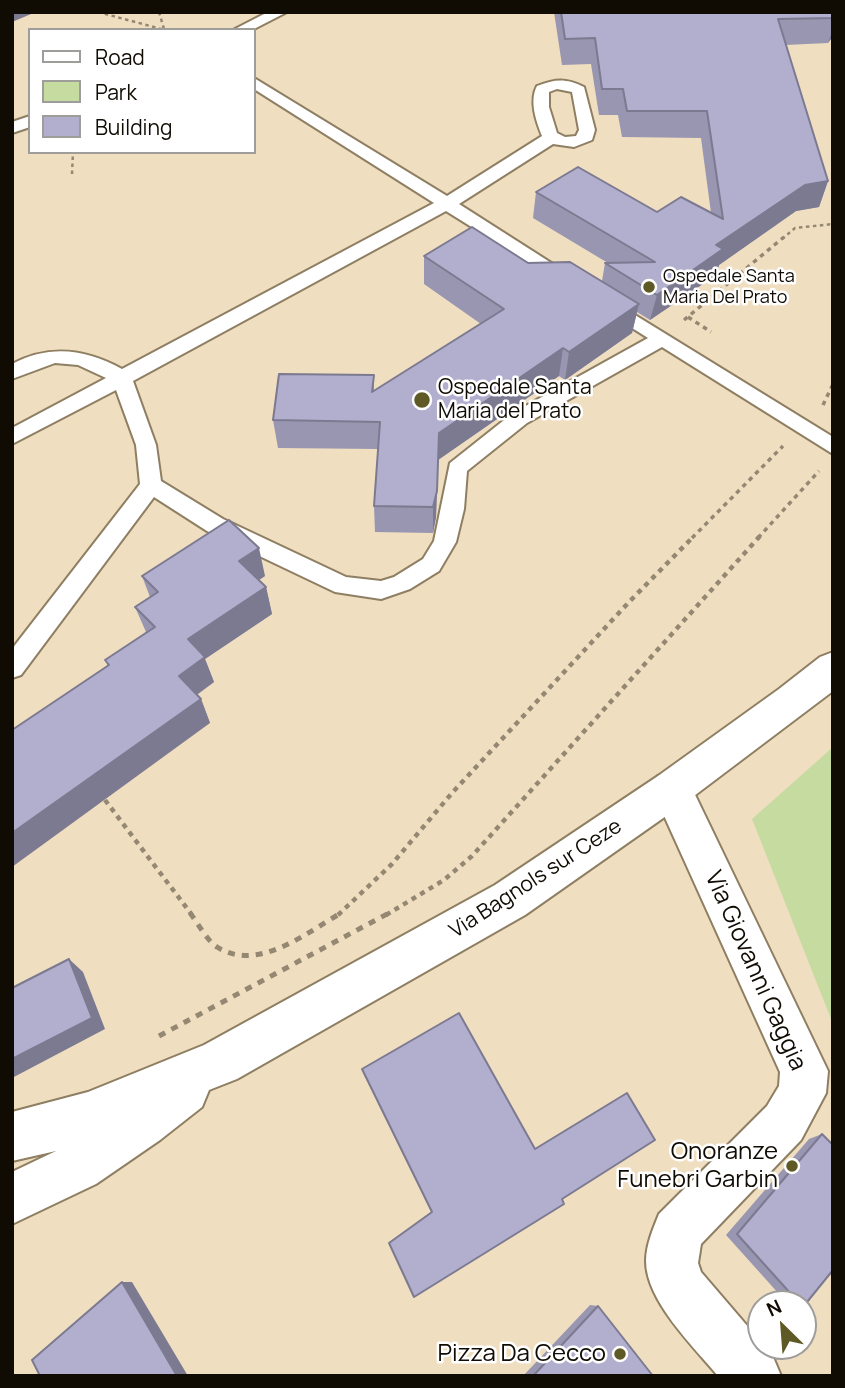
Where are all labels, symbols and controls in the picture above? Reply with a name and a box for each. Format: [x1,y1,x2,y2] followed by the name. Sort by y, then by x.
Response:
[28,28,256,154] legend
[95,43,145,71] text: Road
[95,78,137,106] text: Park
[95,113,172,141] text: Building
[663,266,795,308] place label: Ospedale Santa Maria Del Prato
[641,279,657,295] marker: Ospedale Santa Maria Del Prato
[438,375,592,425] place label: Ospedale Santa Maria del Prato
[412,390,432,410] marker: Ospedale Santa Maria del Prato
[445,814,627,944] street label: Via Bagnols sur Ceze
[698,867,812,1075] street label: Via Giovanni Gaggia
[617,1138,778,1194] place label: Onoranze Funebri Garbin
[784,1158,800,1174] marker: Onoranze Funebri Garbin
[747,1290,817,1360] north arrow
[762,1293,786,1322] text: N
[438,1340,606,1368] place label: Pizza Da Cecco
[612,1346,628,1362] marker: Pizza Da Cecco

